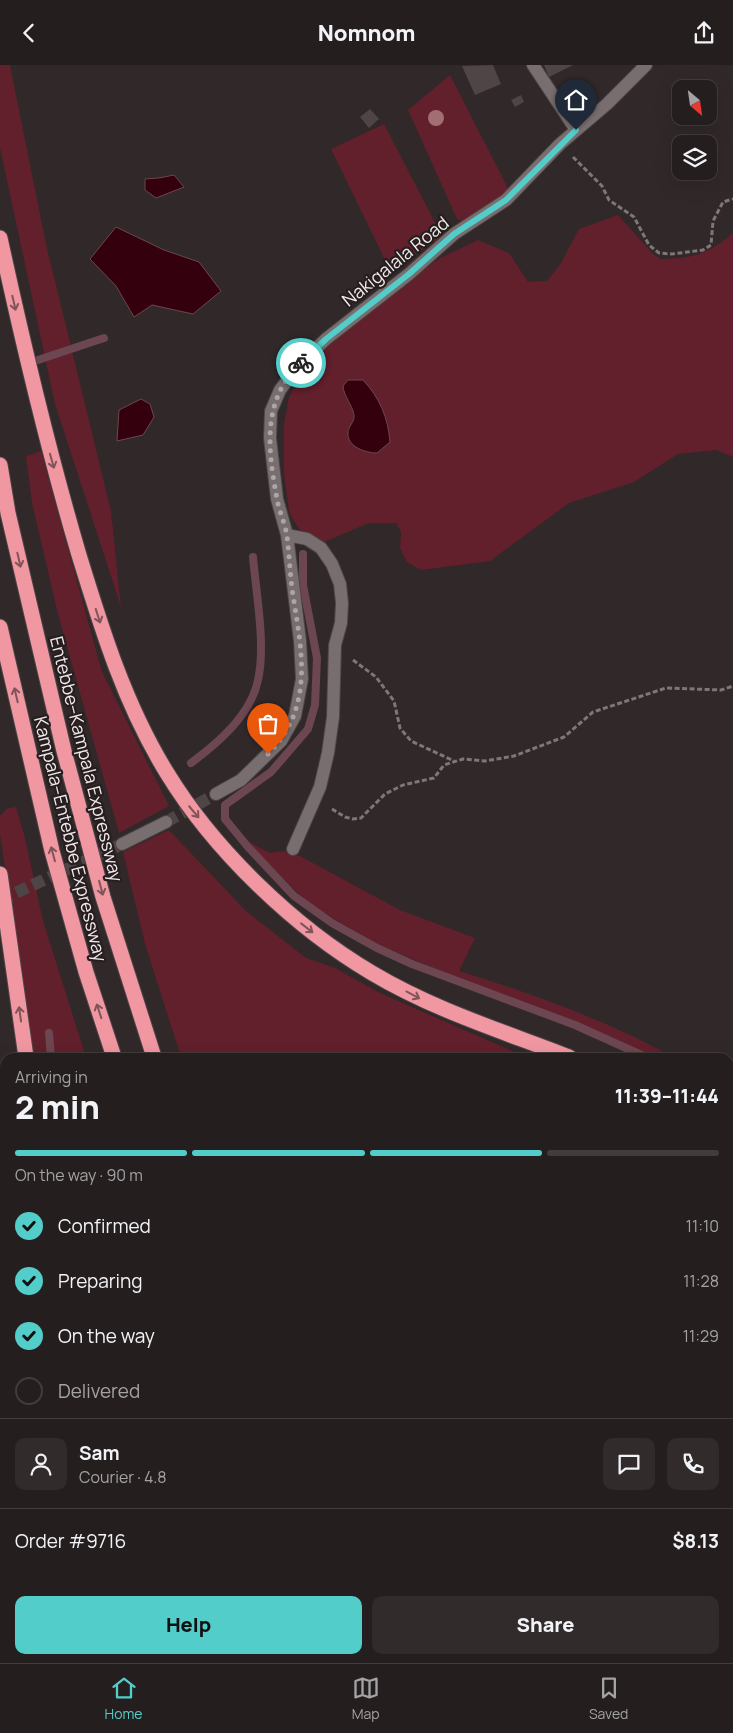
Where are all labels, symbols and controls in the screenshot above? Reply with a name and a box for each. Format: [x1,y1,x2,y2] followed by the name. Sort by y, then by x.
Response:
[318,18,415,48] text: Nomnom
[15,19,43,47] icon: back
[690,19,718,47] icon: share
[555,79,597,130] pin
[672,80,718,125] north arrow
[672,80,717,180] map controls
[562,86,590,114] icon: home
[672,135,717,180] button: layers
[337,211,453,311] street label: Nakigalala Road
[10,294,19,310] one-way arrow
[276,338,326,388] courier
[287,349,315,377] icon: bike
[47,452,57,468] one-way arrow
[15,552,24,568] one-way arrow
[94,608,103,624] one-way arrow
[45,634,129,885] street label: Entebbe–Kampala Expressway
[11,688,20,704] one-way arrow
[247,703,289,754] pin
[254,710,282,738] icon: bag
[29,714,113,965] street label: Kampala–Entebbe Expressway
[188,806,199,819] one-way arrow
[48,846,57,862] one-way arrow
[96,879,106,895] one-way arrow
[300,923,314,933] one-way arrow
[406,991,420,1001] one-way arrow
[93,1003,103,1019] one-way arrow
[15,1006,25,1022] one-way arrow
[15,1066,88,1088] text: Arriving in
[615,1083,719,1109] text: 11:39–11:44
[15,1085,100,1129] text: 2 min
[15,1164,143,1186] text: On the way · 90 m
[15,1212,43,1240] icon: check
[58,1213,151,1239] text: Confirmed
[686,1215,719,1237] text: 11:10
[15,1267,43,1295] icon: check
[58,1268,143,1294] text: Preparing
[683,1270,719,1292] text: 11:28
[15,1322,43,1350] icon: check
[58,1323,155,1349] text: On the way
[683,1325,719,1347] text: 11:29
[58,1378,140,1404] text: Delivered
[15,1438,67,1490] button: person
[603,1438,655,1490] button: chat
[667,1438,719,1490] button: phone
[79,1440,120,1466] text: Sam
[79,1466,167,1488] text: Courier · 4.8
[15,1528,126,1554] text: Order #9716
[673,1528,719,1554] text: $8.13
[15,1596,362,1654] button: Help
[372,1596,719,1654] button: Share
[105,1674,142,1723] tab: Home
[352,1674,380,1723] tab: Map
[589,1674,628,1723] tab: Saved

